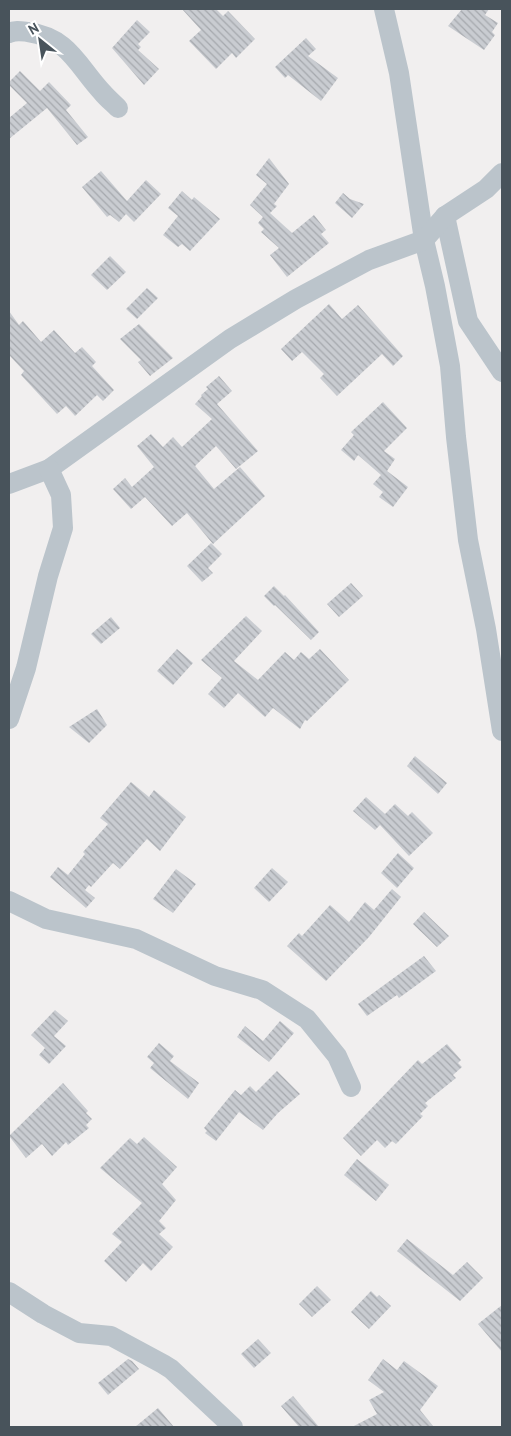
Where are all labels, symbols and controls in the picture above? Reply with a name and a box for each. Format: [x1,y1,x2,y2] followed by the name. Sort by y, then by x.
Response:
[15,15,65,65] north arrow
[25,19,42,39] text: N

